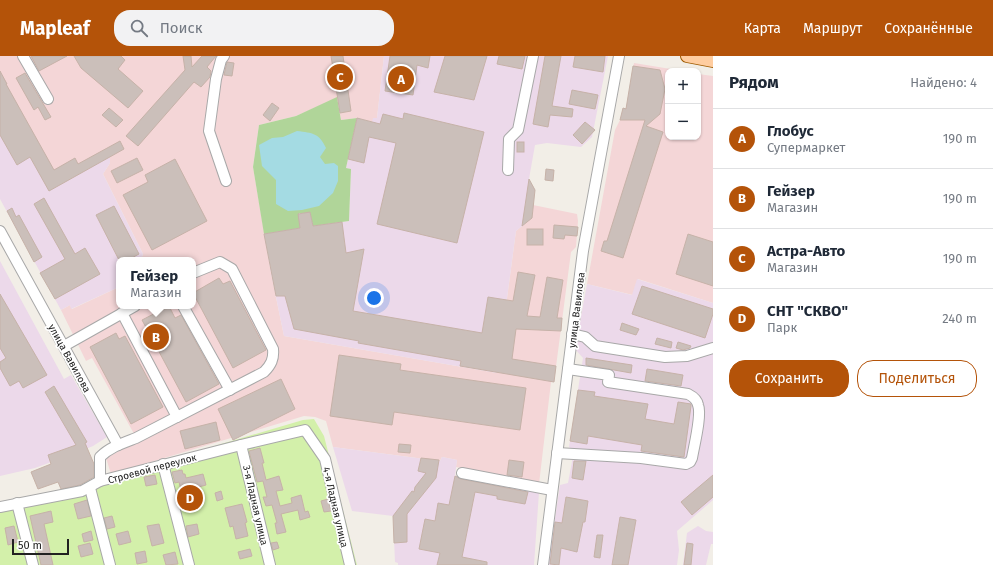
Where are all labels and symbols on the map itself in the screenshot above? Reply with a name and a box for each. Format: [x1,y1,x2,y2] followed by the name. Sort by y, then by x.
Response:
[327,62,353,92] pin: C
[388,64,414,94] pin: A
[566,272,588,349] street label: улица Вавилова
[364,288,384,308] your location
[45,322,93,395] street label: улица Вавилова
[143,322,169,352] pin: B
[107,451,199,487] street label: Строевой переулок
[240,464,270,547] street label: 3-я Ладная улица
[320,466,350,549] street label: 4-я Ладная улица
[177,483,203,513] pin: D
[12,537,69,556] scale bar

